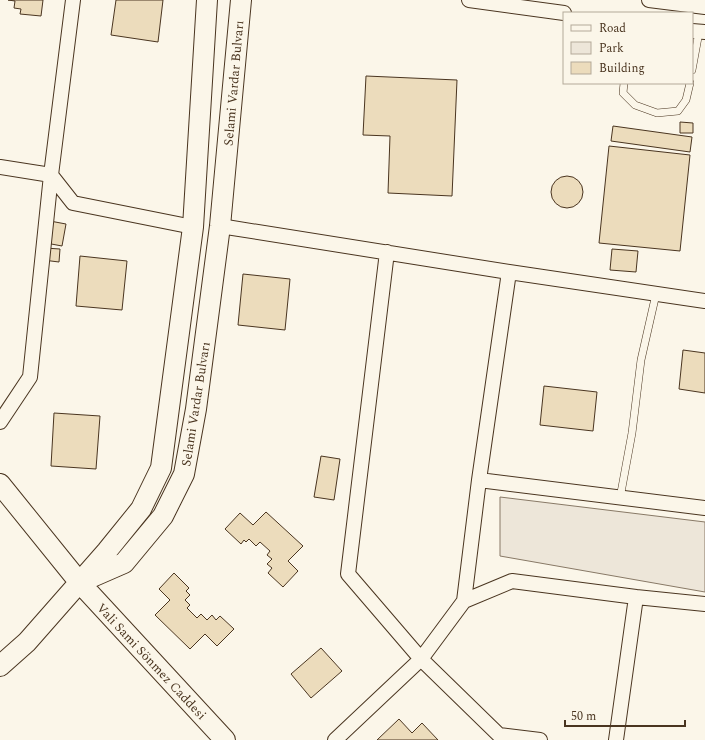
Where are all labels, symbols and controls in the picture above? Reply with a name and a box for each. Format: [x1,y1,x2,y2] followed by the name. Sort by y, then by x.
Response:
[563,12,693,84] legend
[219,19,249,147] street label: Selami Vardar Bulvarı
[599,19,626,38] text: Road
[599,39,624,58] text: Park
[599,59,645,78] text: Building
[176,340,216,468] street label: Selami Vardar Bulvarı
[92,599,211,725] street label: Vali Sami Sönmez Caddesi
[565,702,685,728] scale bar
[571,707,596,726] text: 50 m

